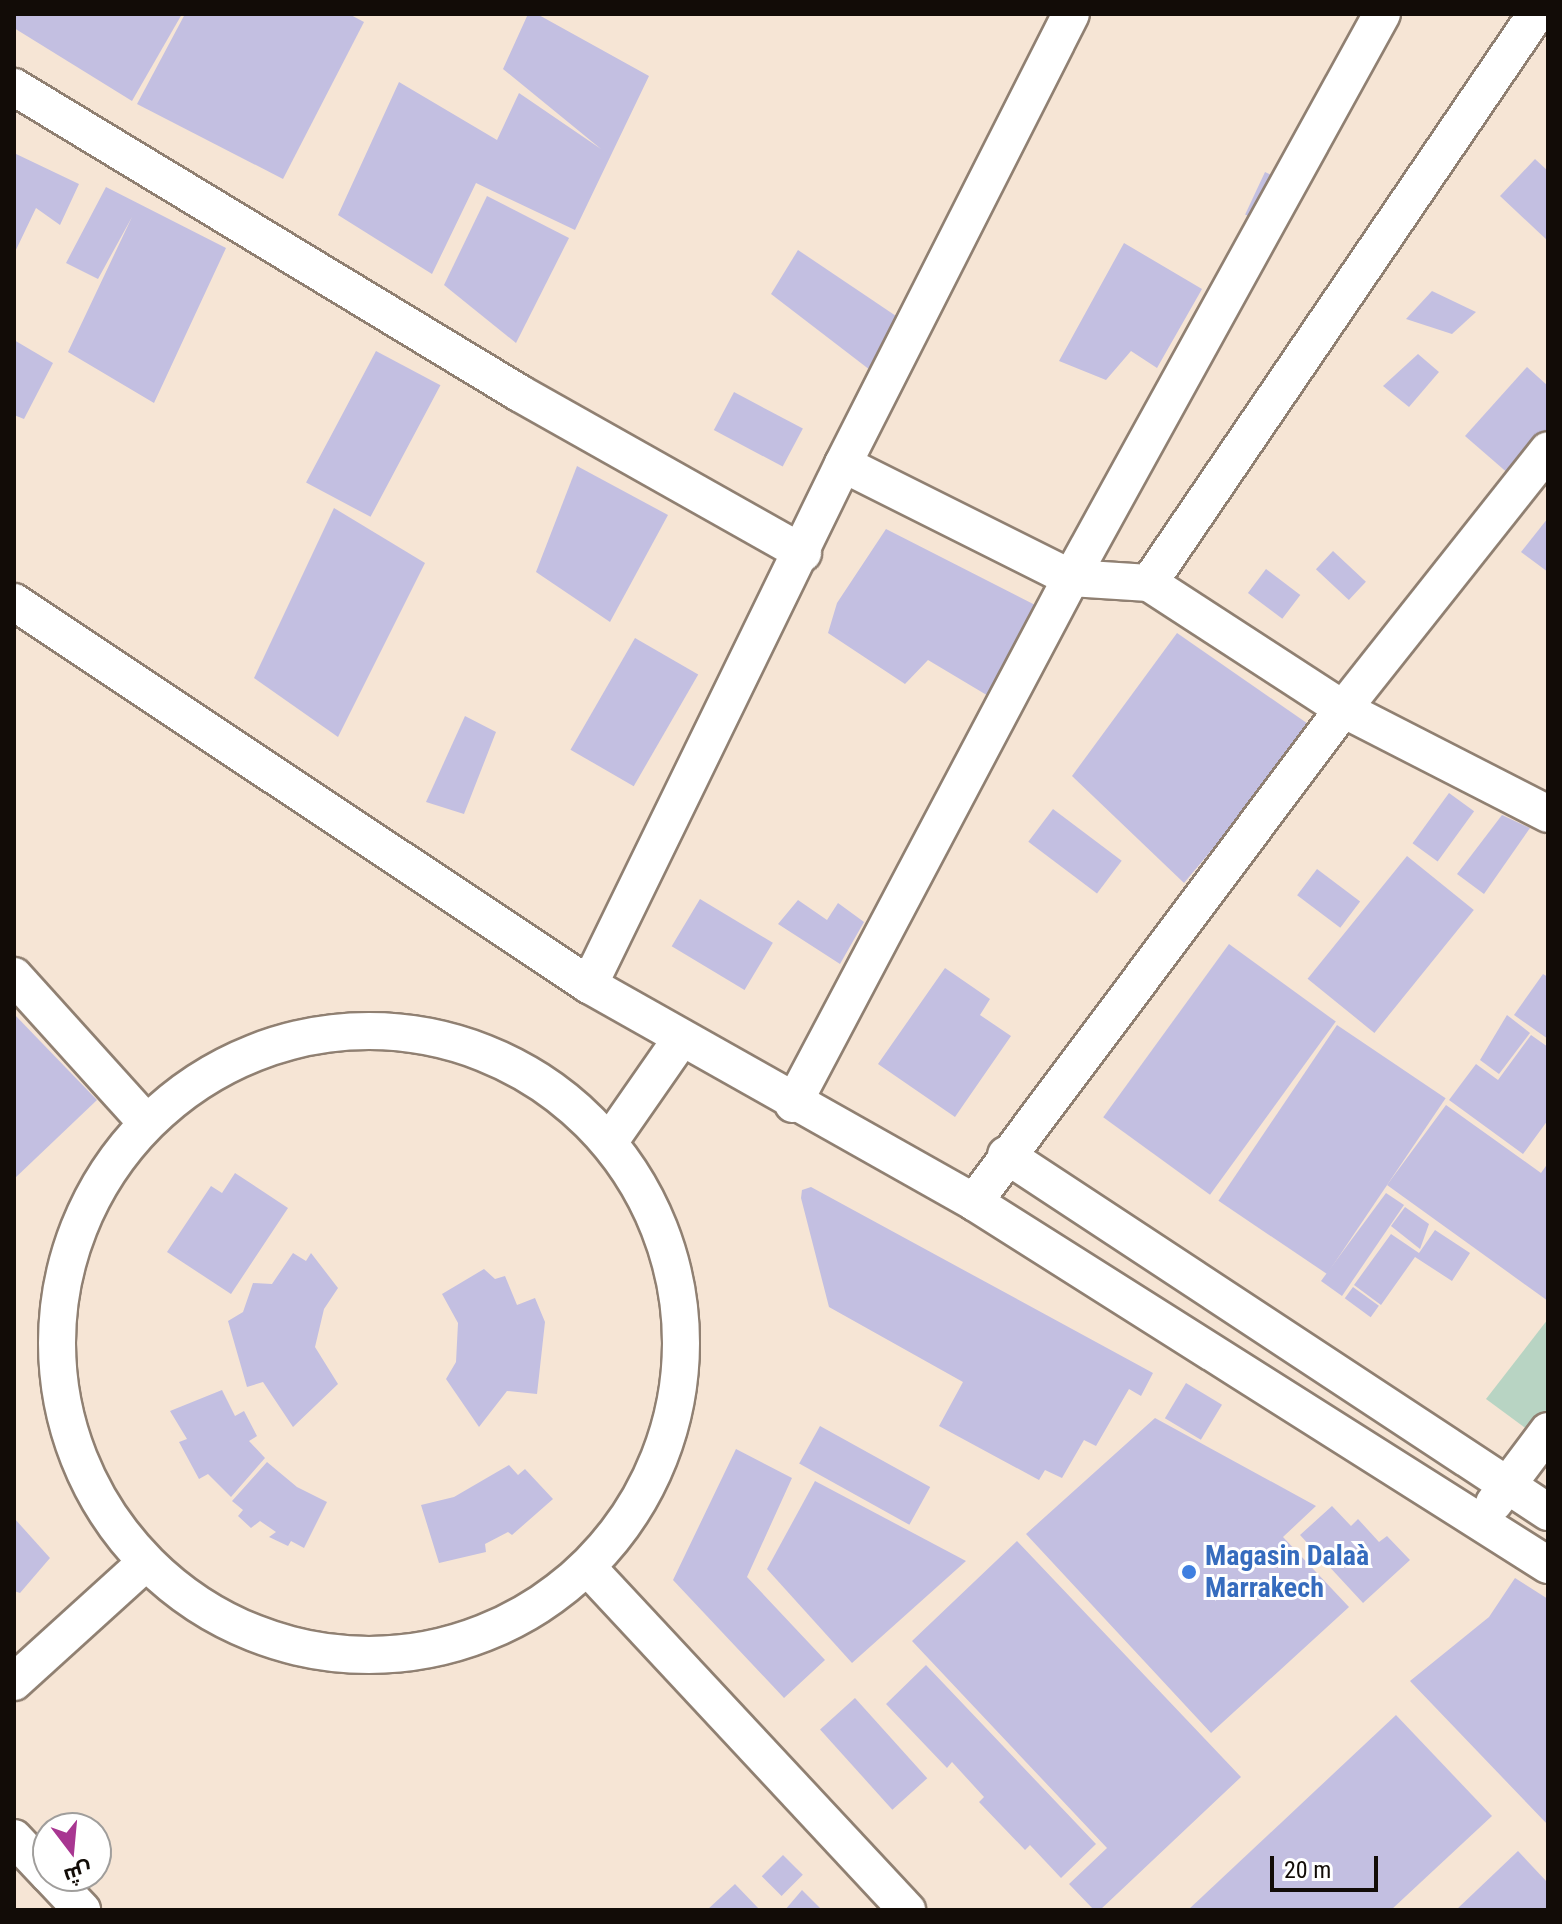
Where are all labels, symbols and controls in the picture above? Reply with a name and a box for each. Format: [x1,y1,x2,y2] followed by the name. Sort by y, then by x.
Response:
[1205,1539,1369,1605] place label: Magasin Dalaà Marrakech
[1180,1563,1198,1581] marker: Magasin Dalaà Marrakech
[32,1812,112,1892] north arrow
[1274,1840,1382,1890] scale bar
[1284,1856,1331,1884] text: 20 m
[61,1858,95,1890] text: ش

